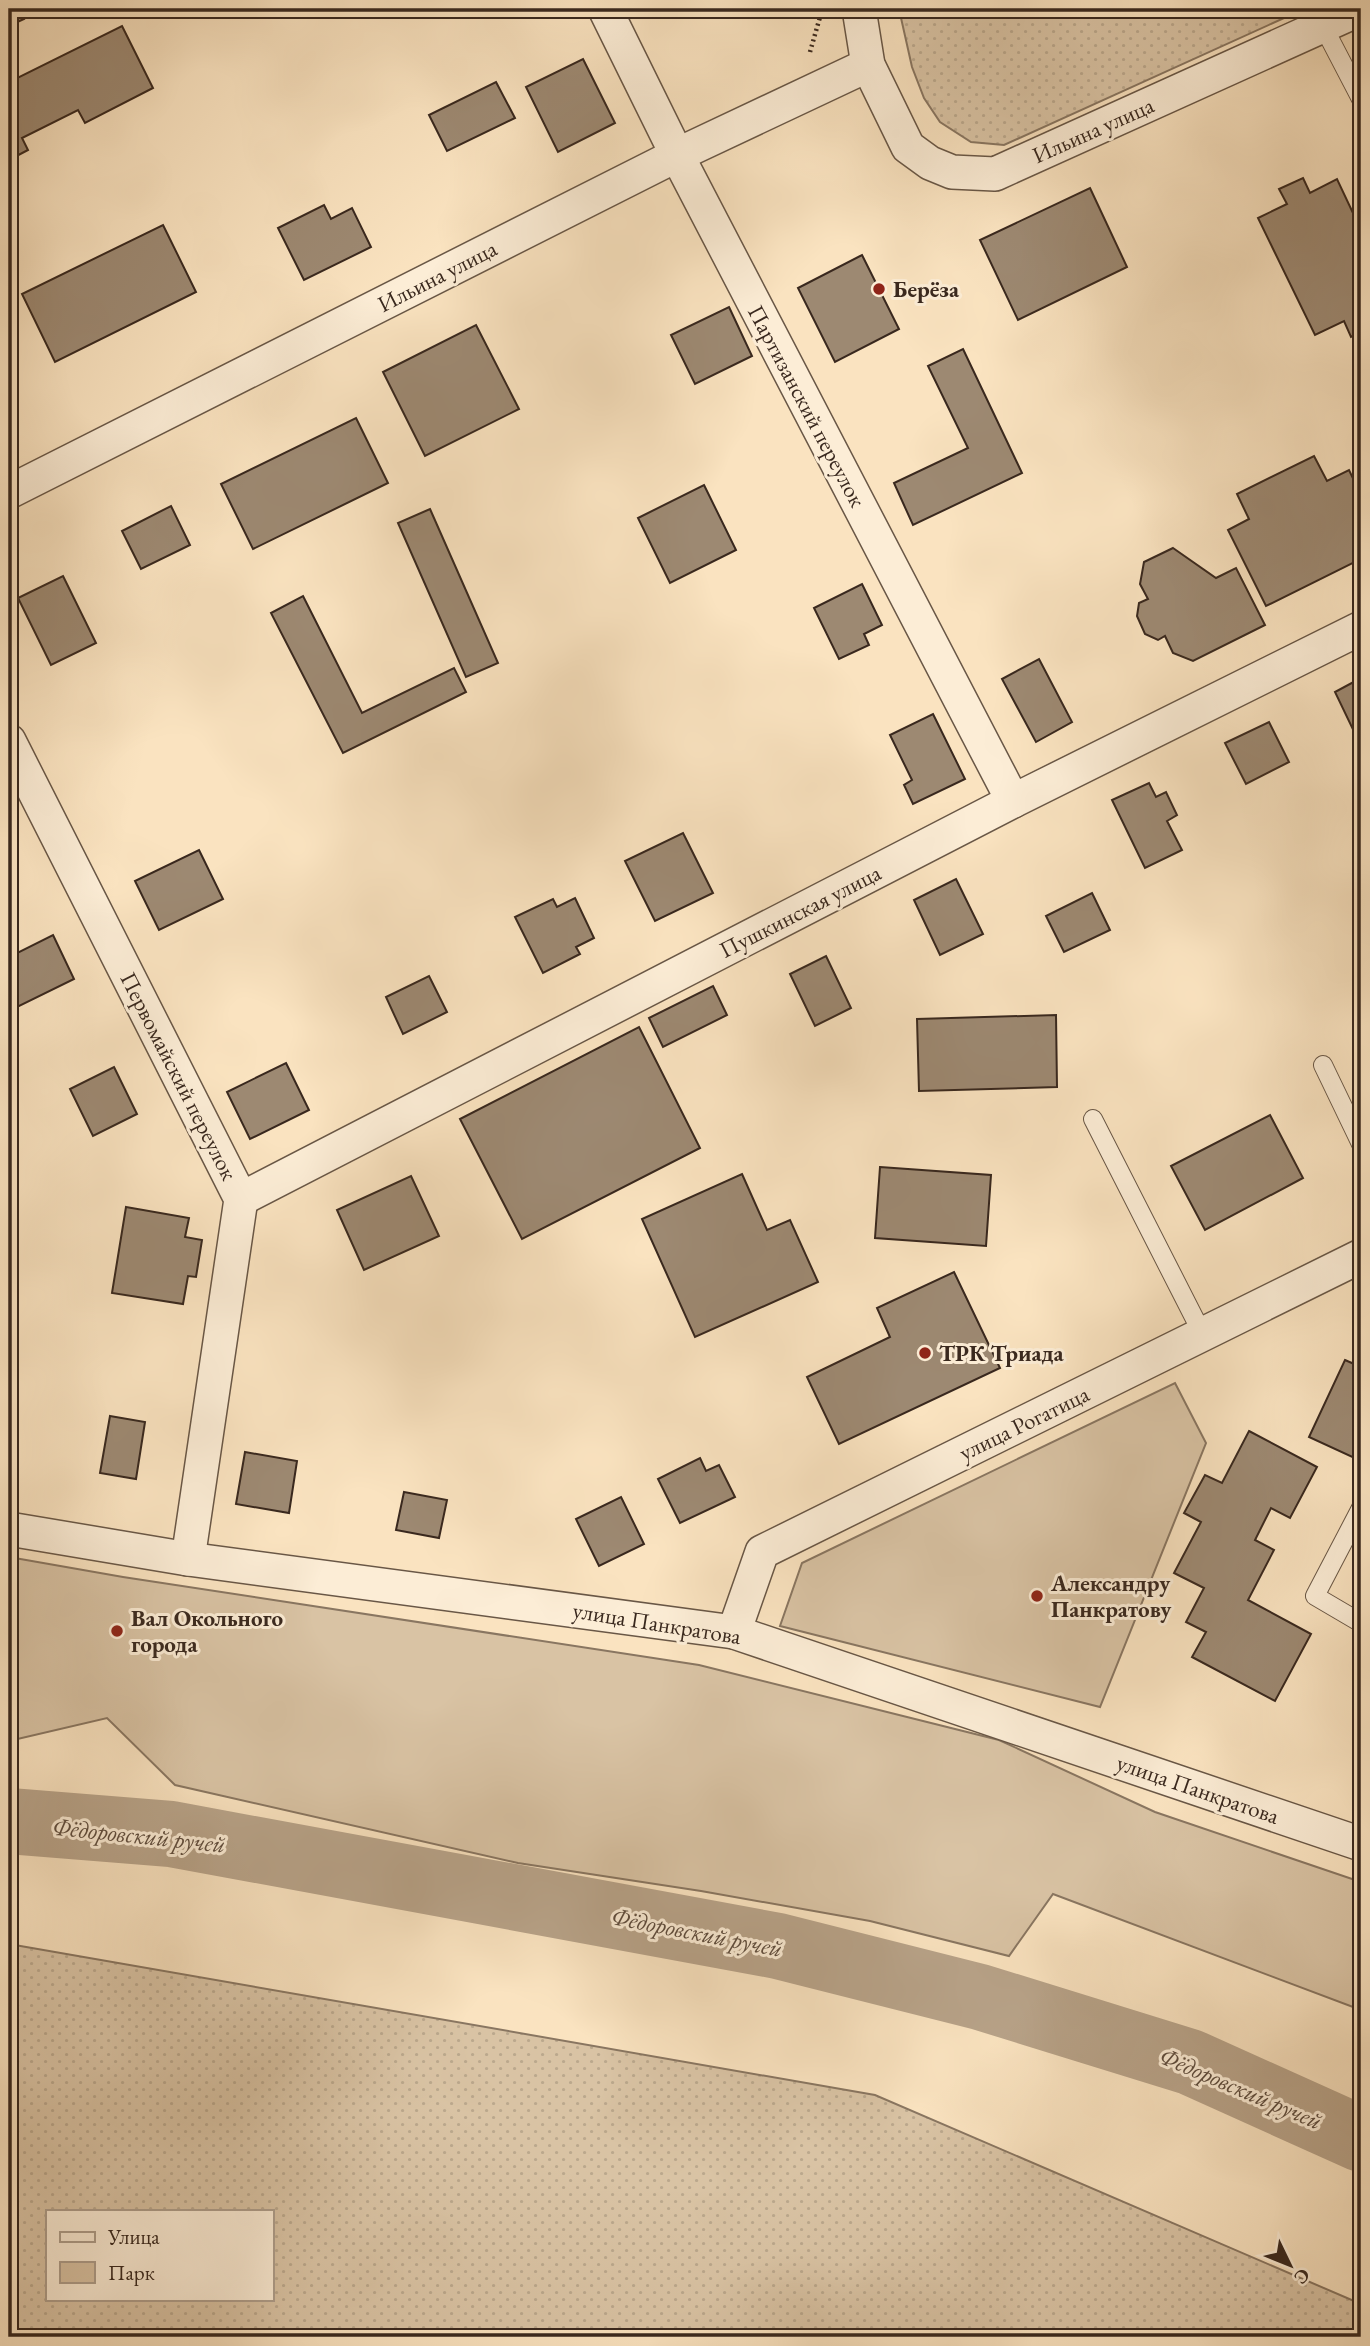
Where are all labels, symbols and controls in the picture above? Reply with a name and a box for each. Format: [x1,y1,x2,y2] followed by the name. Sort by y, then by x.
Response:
[1027,90,1159,170] street label: Ильина улица
[372,233,502,319] street label: Ильина улица
[893,274,960,304] place label: Берёза
[871,281,887,297] marker: Берёза
[741,300,873,512] street label: Партизанский переулок
[714,857,887,965] street label: Пушкинская улица
[113,967,245,1185] street label: Первомайский переулок
[939,1338,1065,1368] place label: ТРК Триада
[917,1345,933,1361] marker: ТРК Триада
[954,1378,1095,1467] street label: улица Рогатица
[1050,1568,1172,1624] place label: Александру Панкратову
[1029,1588,1045,1604] marker: Александру Панкратову
[571,1595,744,1651] street label: улица Панкратова
[131,1603,284,1659] place label: Вал Окольного города
[109,1623,125,1639] marker: Вал Окольного города
[1113,1747,1284,1831] street label: улица Панкратова
[51,1811,227,1859] water label: Фёдоровский ручей
[609,1900,785,1964] water label: Фёдоровский ручей
[1155,2040,1327,2136] water label: Фёдоровский ручей
[46,2210,273,2300] legend
[107,2223,160,2250] text: Улица
[1254,2230,1324,2300] north arrow
[108,2259,155,2286] text: Парк
[1288,2263,1316,2290] text: С

